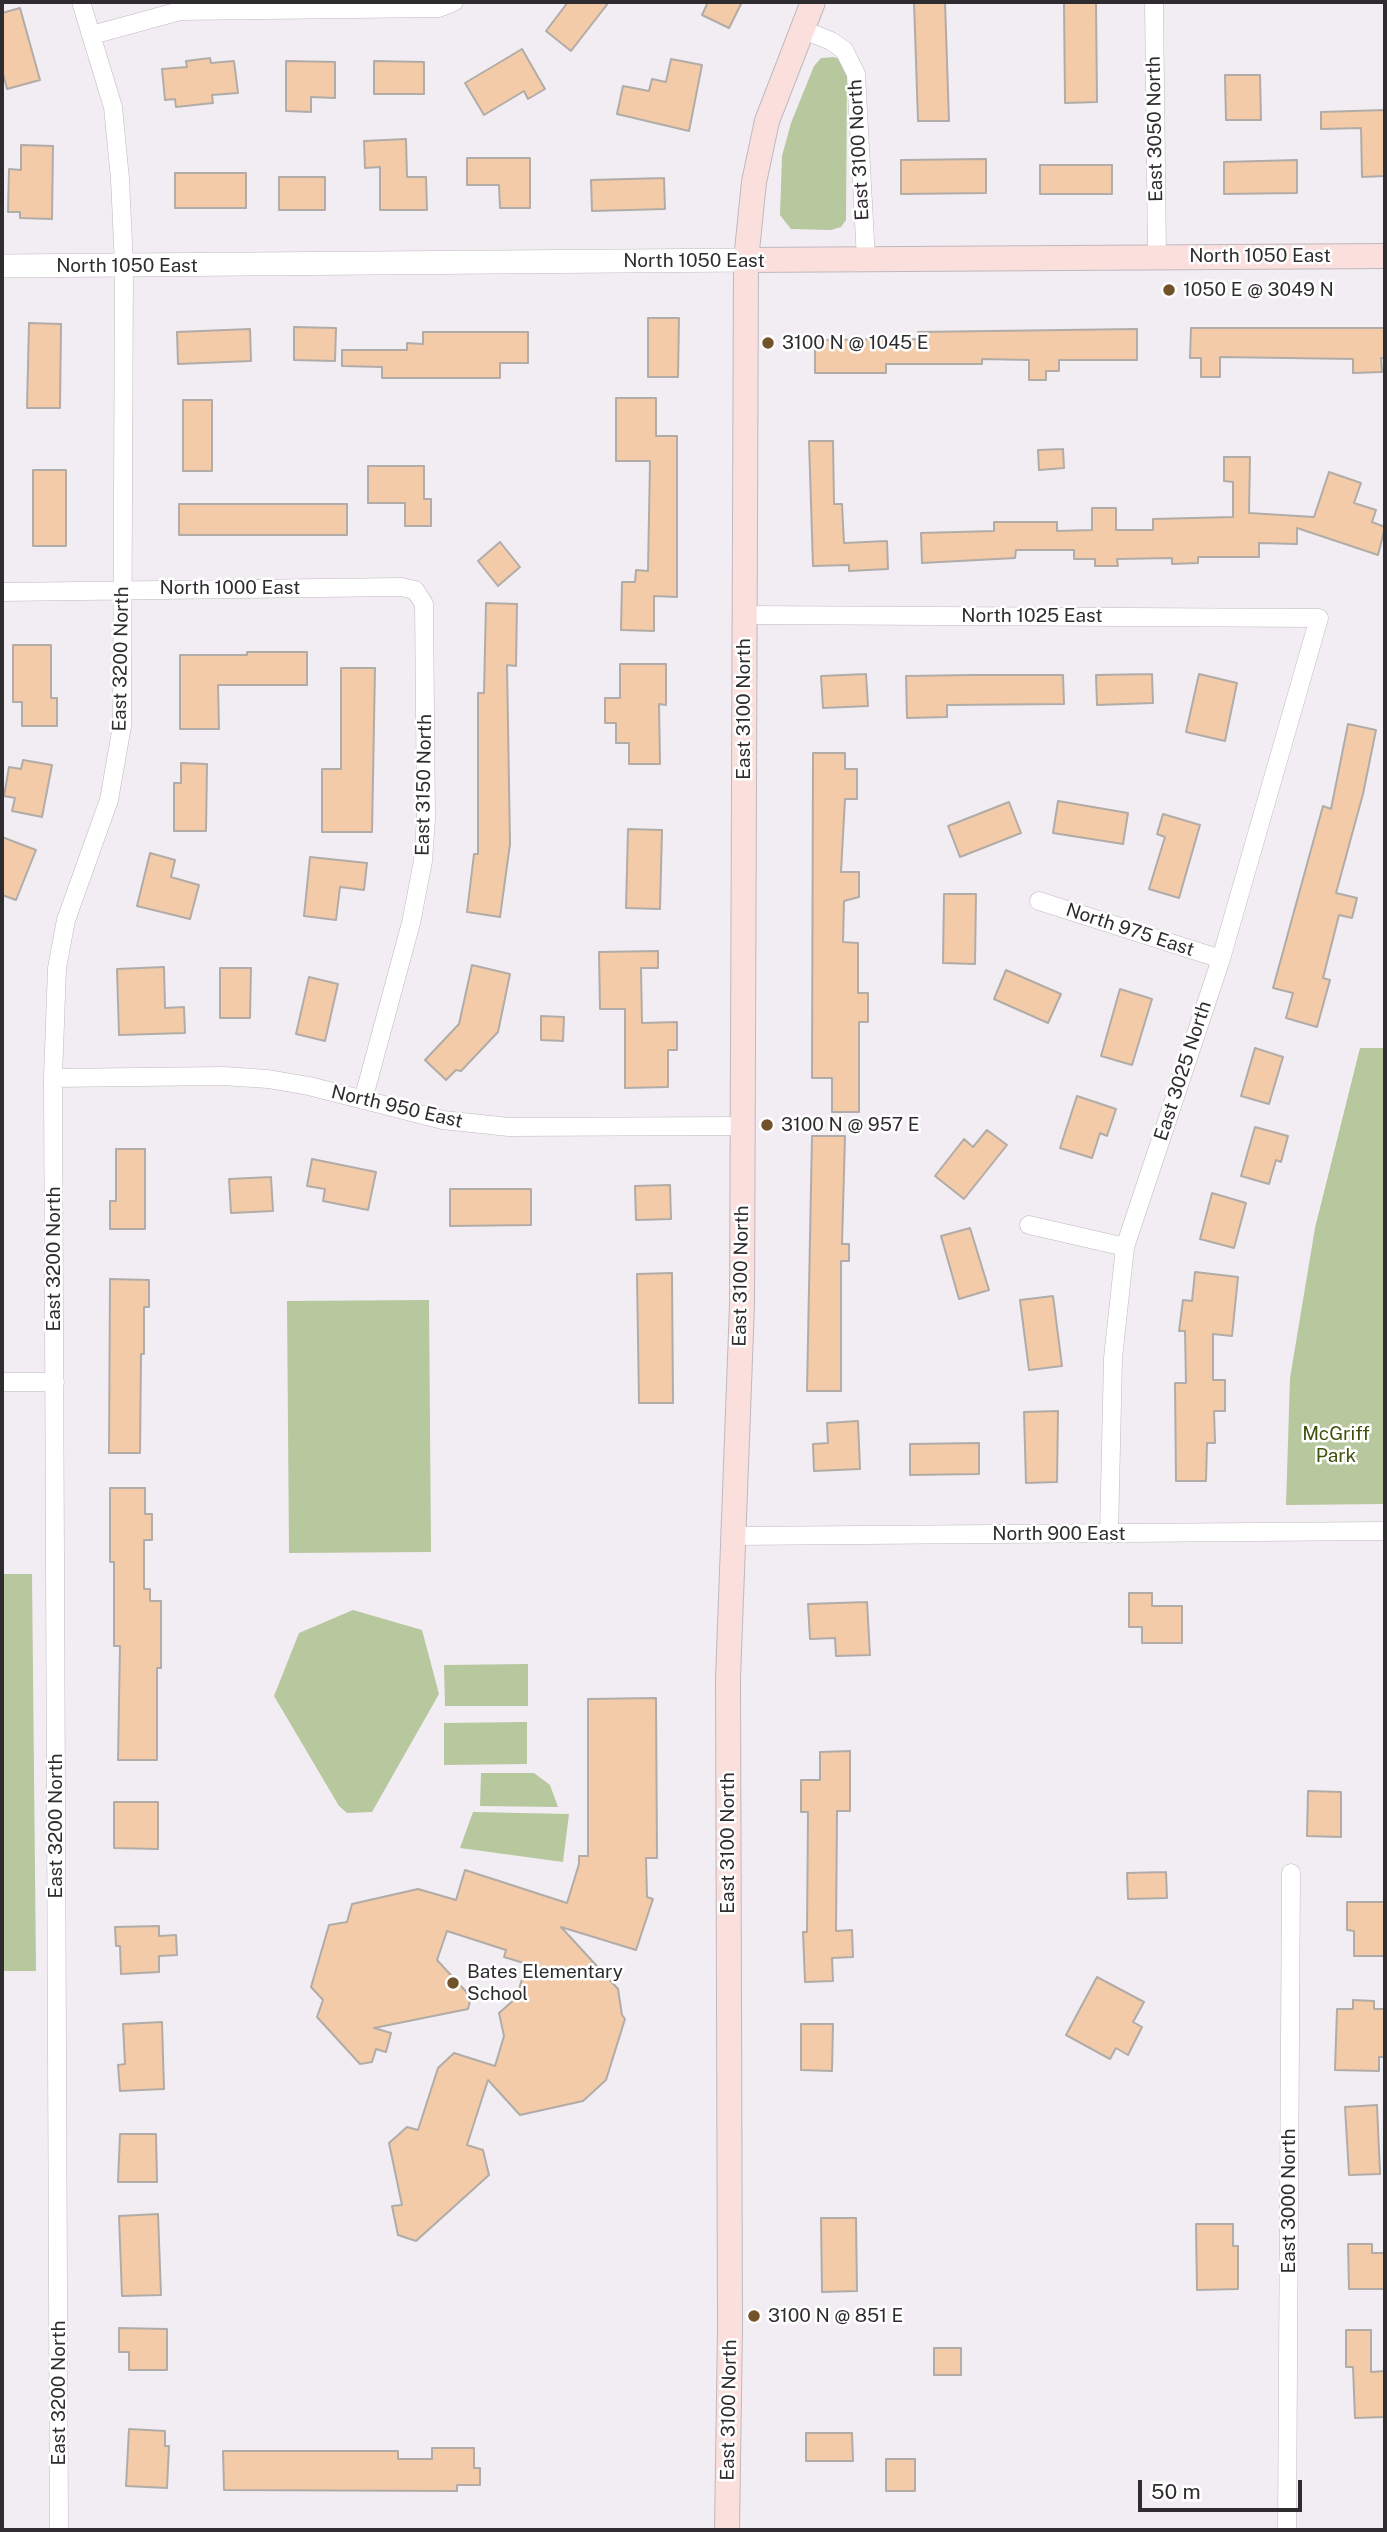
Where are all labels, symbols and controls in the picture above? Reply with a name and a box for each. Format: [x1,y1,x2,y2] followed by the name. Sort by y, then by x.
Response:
[1142,56,1168,202] street label: East 3050 North
[844,79,874,221] street label: East 3100 North
[1189,245,1331,267] street label: North 1050 East
[623,250,765,272] street label: North 1050 East
[56,255,198,277] street label: North 1050 East
[1183,279,1334,301] place label: 1050 E @ 3049 N
[1161,282,1177,298] marker: 1050 E @ 3049 N
[782,332,928,354] place label: 3100 N @ 1045 E
[760,335,776,351] marker: 3100 N @ 1045 E
[160,577,300,599] street label: North 1000 East
[108,586,134,732] street label: East 3200 North
[961,605,1103,627] street label: North 1025 East
[733,638,755,780] street label: East 3100 North
[411,714,437,856] street label: East 3150 North
[1063,899,1197,961] street label: North 975 East
[1150,998,1216,1144] street label: East 3025 North
[329,1081,465,1133] street label: North 950 East
[781,1114,920,1136] place label: 3100 N @ 957 E
[759,1117,775,1133] marker: 3100 N @ 957 E
[43,1187,65,1331] street label: East 3200 North
[728,1205,754,1347] street label: East 3100 North
[1302,1423,1370,1467] park label: McGriff Park
[992,1523,1126,1545] street label: North 900 East
[45,1754,67,1898] street label: East 3200 North
[717,1772,739,1914] street label: East 3100 North
[467,1961,623,2005] place label: Bates Elementary School
[445,1975,461,1991] marker: Bates Elementary School
[1278,2128,1300,2274] street label: East 3000 North
[768,2305,903,2327] place label: 3100 N @ 851 E
[746,2308,762,2324] marker: 3100 N @ 851 E
[48,2321,70,2465] street label: East 3200 North
[716,2339,742,2481] street label: East 3100 North
[1142,2466,1306,2510] scale bar
[1151,2479,1201,2504] text: 50 m

